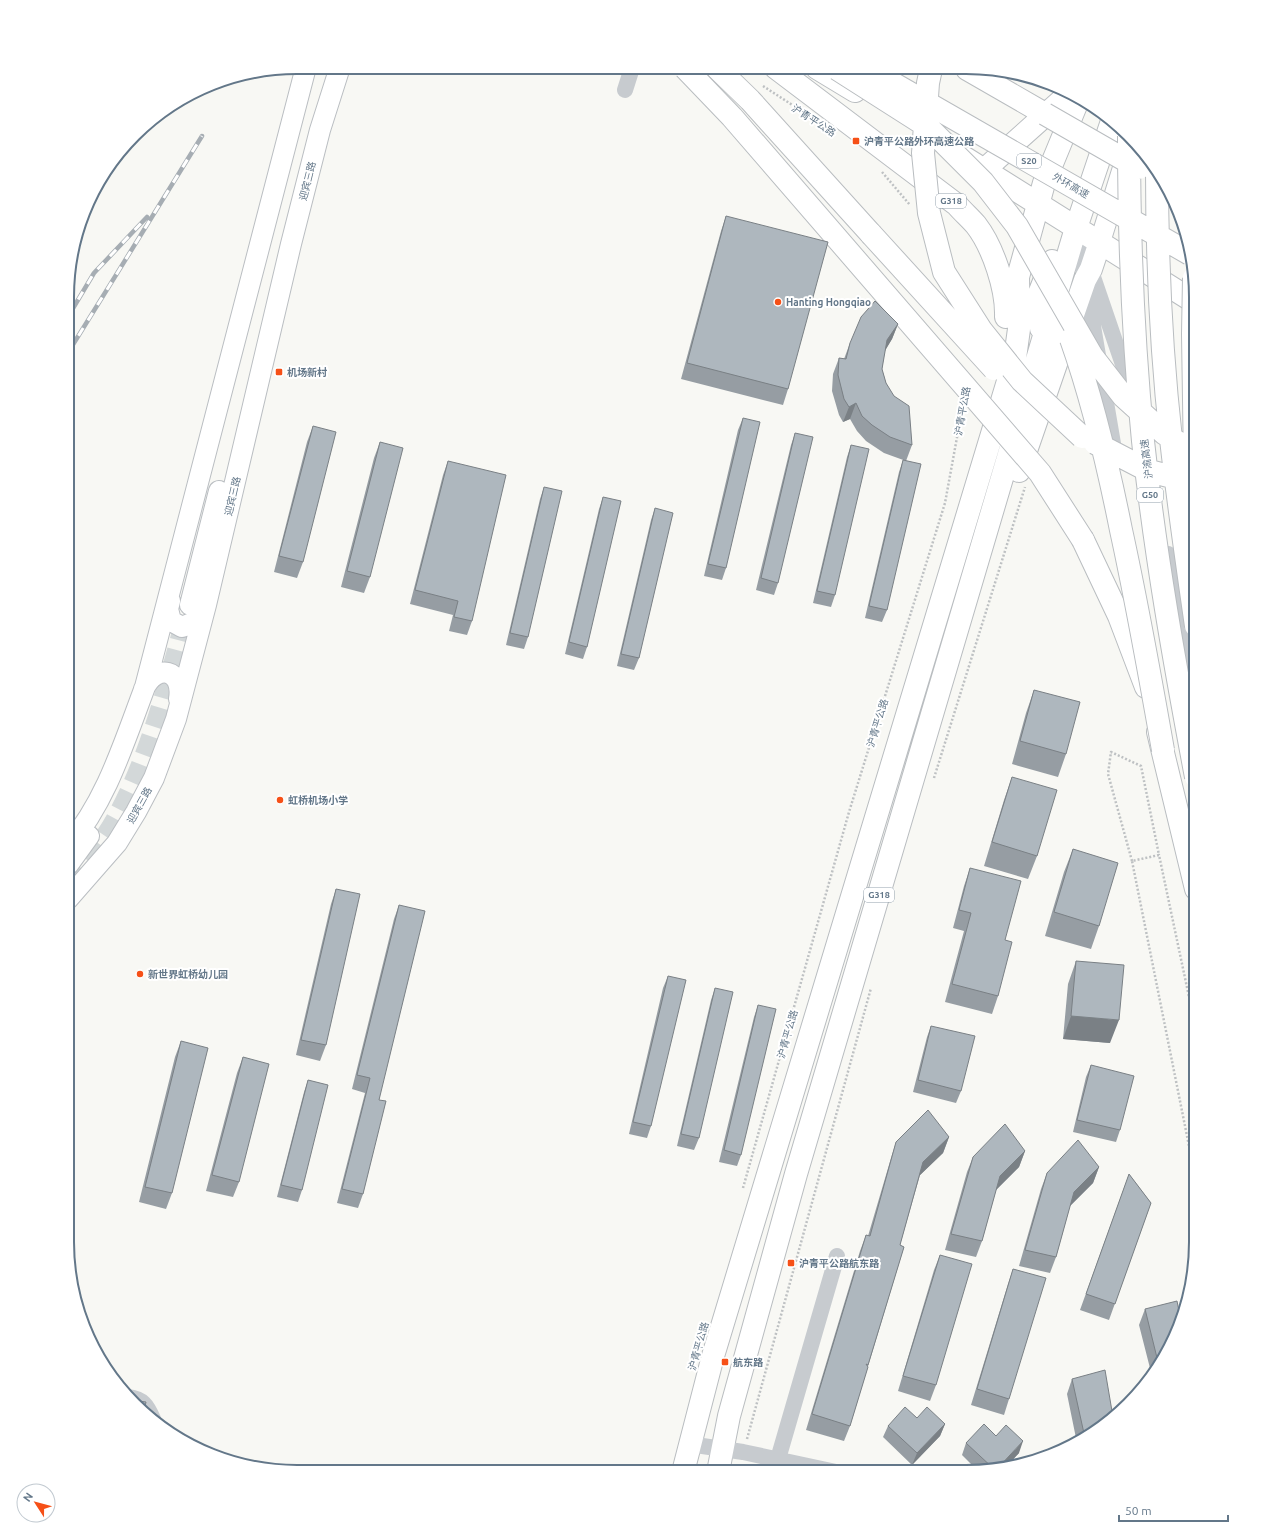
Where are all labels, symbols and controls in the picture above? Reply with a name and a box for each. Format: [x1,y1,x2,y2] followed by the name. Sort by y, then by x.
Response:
[790,102,838,139] street label: 沪青平公路
[851,136,861,146] marker: 沪青平公路外环高速公路
[864,136,975,147] place label: 沪青平公路外环高速公路
[1017,154,1041,168] road number: S20
[297,160,318,202] street label: 迎宾三路
[1051,171,1091,200] street label: 外环高速
[936,194,966,208] road number: G318
[773,297,783,307] marker: Hanting Hongqiao
[786,297,871,308] place label: Hanting Hongqiao
[287,366,327,378] place label: 机场新村
[274,367,284,377] marker: 机场新村
[953,386,972,437] street label: 沪青平公路
[1139,438,1154,479] street label: 沪渝高速
[223,475,242,517] street label: 迎宾三路
[1137,488,1163,502] road number: G50
[865,698,890,749] street label: 沪青平公路
[125,785,154,825] street label: 迎宾三路
[275,795,285,805] marker: 虹桥机场小学
[288,795,348,806] place label: 虹桥机场小学
[864,888,894,902] road number: G318
[148,968,228,980] place label: 新世界虹桥幼儿园
[135,969,145,979] marker: 新世界虹桥幼儿园
[775,1009,800,1060] street label: 沪青平公路
[786,1258,796,1268] marker: 沪青平公路航东路
[799,1258,880,1269] place label: 沪青平公路航东路
[686,1321,711,1372] street label: 沪青平公路
[720,1357,730,1367] marker: 航东路
[733,1357,764,1368] place label: 航东路
[16,1483,56,1523] north arrow
[21,1490,35,1504] text: N
[1119,1497,1228,1523] scale bar
[1125,1504,1152,1517] text: 50 m

